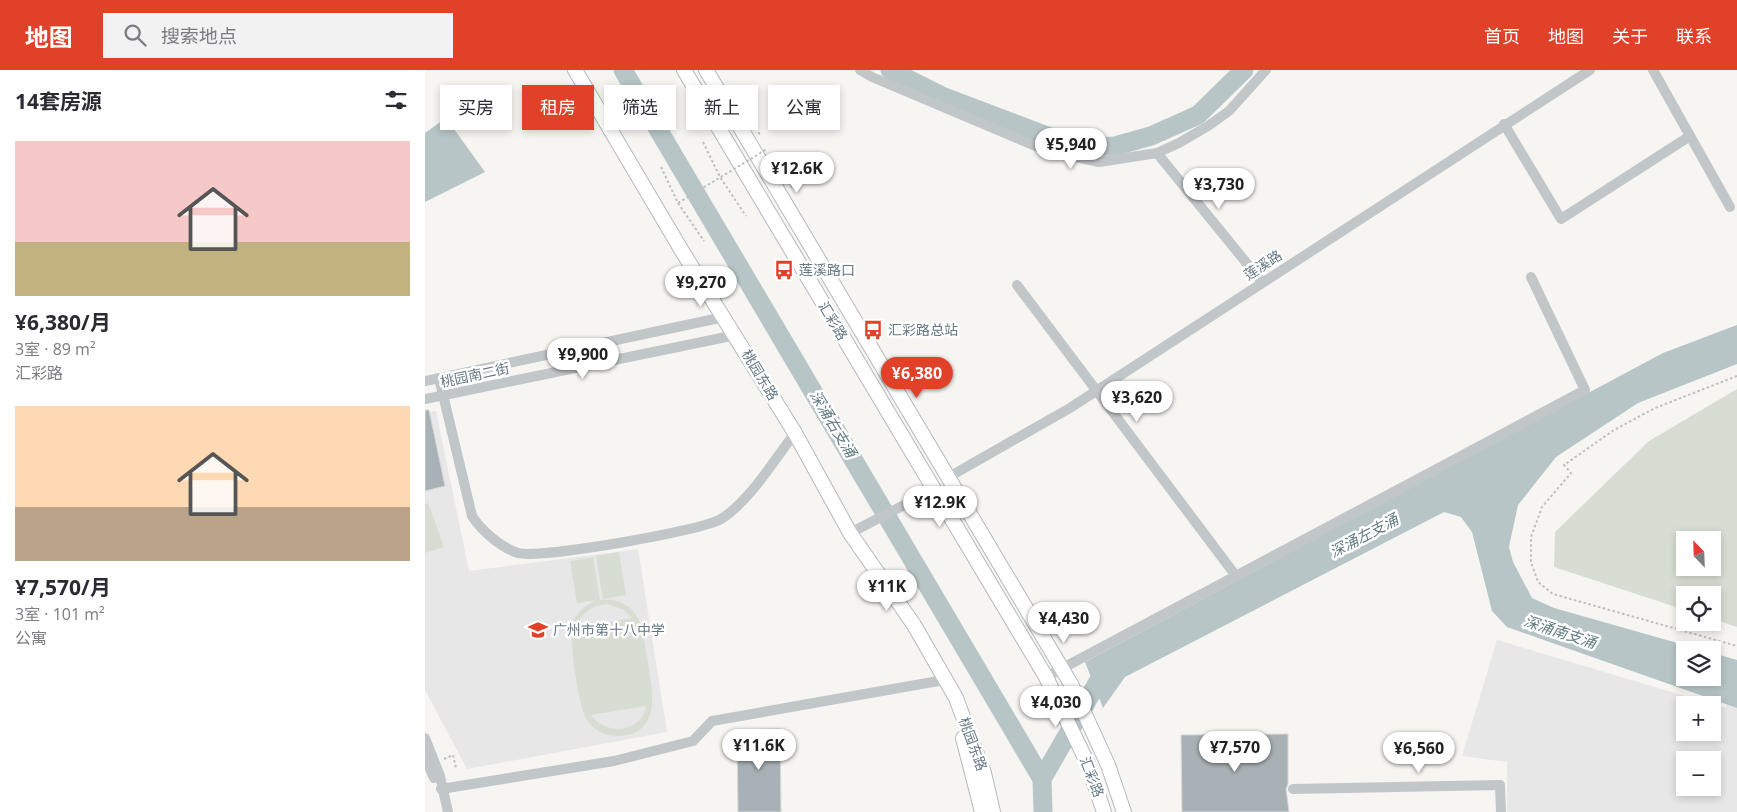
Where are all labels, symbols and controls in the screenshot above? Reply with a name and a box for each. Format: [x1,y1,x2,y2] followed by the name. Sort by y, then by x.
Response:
[103,13,453,58] search box
[25,20,73,53] text: 地图
[121,21,149,49] icon: search
[161,23,237,49] text: 搜索地点
[1484,24,1520,48] text: 首页
[1548,24,1584,48] text: 地图
[1612,24,1648,48] text: 关于
[1676,24,1712,48] text: 联系
[440,85,512,130] chip: 买房
[522,85,594,130] chip: 租房
[604,85,676,130] chip: 筛选
[686,85,758,130] chip: 新上
[768,85,840,130] chip: 公寓
[382,86,410,114] icon: filters
[15,87,102,115] text: 14套房源
[1030,128,1112,170] pin: ¥5,940
[1046,133,1096,155] text: ¥5,940
[756,152,838,194] pin: ¥12.6K
[771,157,823,179] text: ¥12.6K
[1178,168,1260,210] pin: ¥3,730
[1194,173,1244,195] text: ¥3,730
[168,174,258,264] icon: home
[1240,245,1286,284] street label: 莲溪路
[773,259,795,281] bus stop icon: 莲溪路口
[799,260,855,279] place label: 莲溪路口
[660,266,742,308] pin: ¥9,270
[676,271,726,293] text: ¥9,270
[814,298,852,344] street label: 汇彩路
[15,308,111,336] text: ¥6,380/月
[862,319,884,341] bus stop icon: 汇彩路总站
[888,320,958,339] place label: 汇彩路总站
[15,338,96,360] text: 3室 · 89 m²
[542,338,624,380] pin: ¥9,900
[558,343,608,365] text: ¥9,900
[738,346,783,404] street label: 桃园东路
[876,356,958,399] pin: ¥6,380
[439,358,511,391] street label: 桃园南二街
[15,362,63,384] text: 汇彩路
[892,362,942,384] text: ¥6,380
[1096,380,1178,423] pin: ¥3,620
[806,386,863,462] water label: 深涌右支涌
[1112,386,1162,408] text: ¥3,620
[168,439,258,529] icon: home
[899,486,981,528] pin: ¥12.9K
[914,491,966,513] text: ¥12.9K
[1326,508,1403,562] water label: 深涌左支涌
[1676,531,1721,576] north arrow
[1676,531,1721,796] map controls
[857,570,917,612] pin: ¥11K
[15,573,111,601] text: ¥7,570/月
[868,575,906,597] text: ¥11K
[1676,586,1721,631] button: locate
[1023,602,1105,644] pin: ¥4,430
[15,603,105,625] text: 3室 · 101 m²
[1039,607,1089,629] text: ¥4,430
[1522,610,1601,653] water label: 深涌南支涌
[527,619,549,641] school or university icon: 广州市第十八中学
[553,620,665,639] place label: 广州市第十八中学
[15,627,47,649] text: 公寓
[1676,641,1721,686] button: layers
[1015,686,1097,728] pin: ¥4,030
[1031,691,1081,713] text: ¥4,030
[1676,696,1721,741] button: +
[955,714,992,773] street label: 桃园东路
[718,728,800,771] pin: ¥11.6K
[1194,730,1276,773] pin: ¥7,570
[1378,732,1460,774] pin: ¥6,560
[733,734,785,756] text: ¥11.6K
[1210,736,1260,758] text: ¥7,570
[1394,737,1444,759] text: ¥6,560
[1676,751,1721,796] button: −
[1076,754,1109,800] street label: 汇彩路

